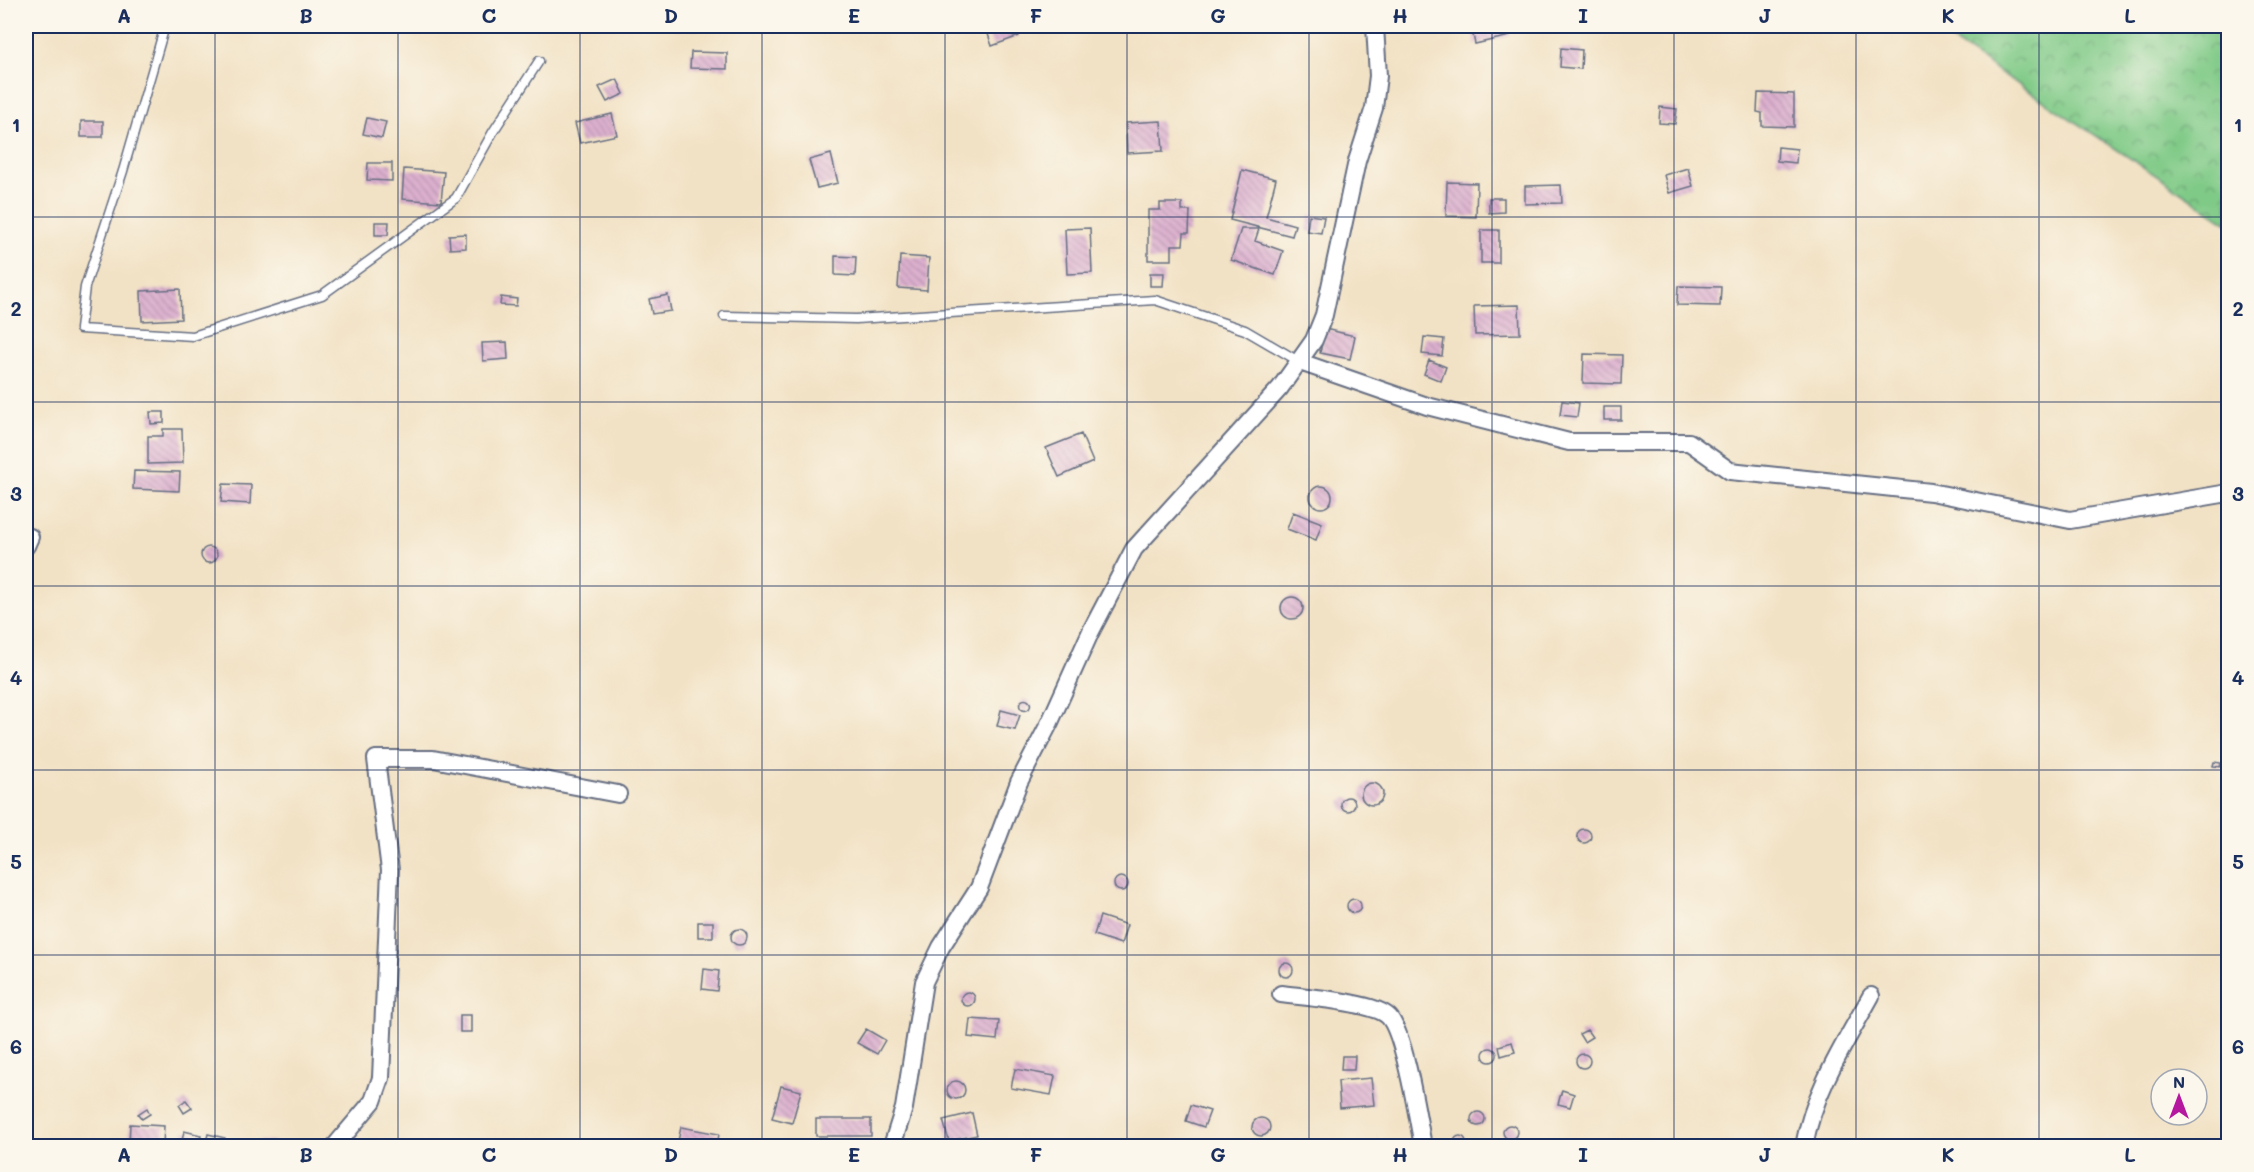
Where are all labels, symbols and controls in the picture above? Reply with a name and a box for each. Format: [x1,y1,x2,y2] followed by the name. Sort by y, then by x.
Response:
[117,2,131,28] text: A
[299,2,313,28] text: B
[482,2,497,28] text: C
[664,2,678,28] text: D
[848,2,860,28] text: E
[1030,2,1043,28] text: F
[1210,2,1226,28] text: G
[1392,2,1408,28] text: H
[1578,2,1588,28] text: I
[1758,2,1772,28] text: J
[1941,2,1955,28] text: K
[2124,2,2136,28] text: L
[12,111,20,137] text: 1
[2234,111,2242,137] text: 1
[10,295,22,321] text: 2
[2232,295,2244,321] text: 2
[10,480,22,506] text: 3
[2232,480,2244,506] text: 3
[10,664,23,690] text: 4
[2232,664,2245,690] text: 4
[10,848,22,874] text: 5
[2232,848,2244,874] text: 5
[10,1033,22,1059] text: 6
[2232,1033,2244,1059] text: 6
[2149,1067,2209,1127] north arrow
[2173,1071,2185,1092] text: N
[117,1141,131,1167] text: A
[299,1141,313,1167] text: B
[482,1141,497,1167] text: C
[664,1141,678,1167] text: D
[848,1141,860,1167] text: E
[1030,1141,1043,1167] text: F
[1210,1141,1226,1167] text: G
[1392,1141,1408,1167] text: H
[1578,1141,1588,1167] text: I
[1758,1141,1772,1167] text: J
[1941,1141,1955,1167] text: K
[2124,1141,2136,1167] text: L

